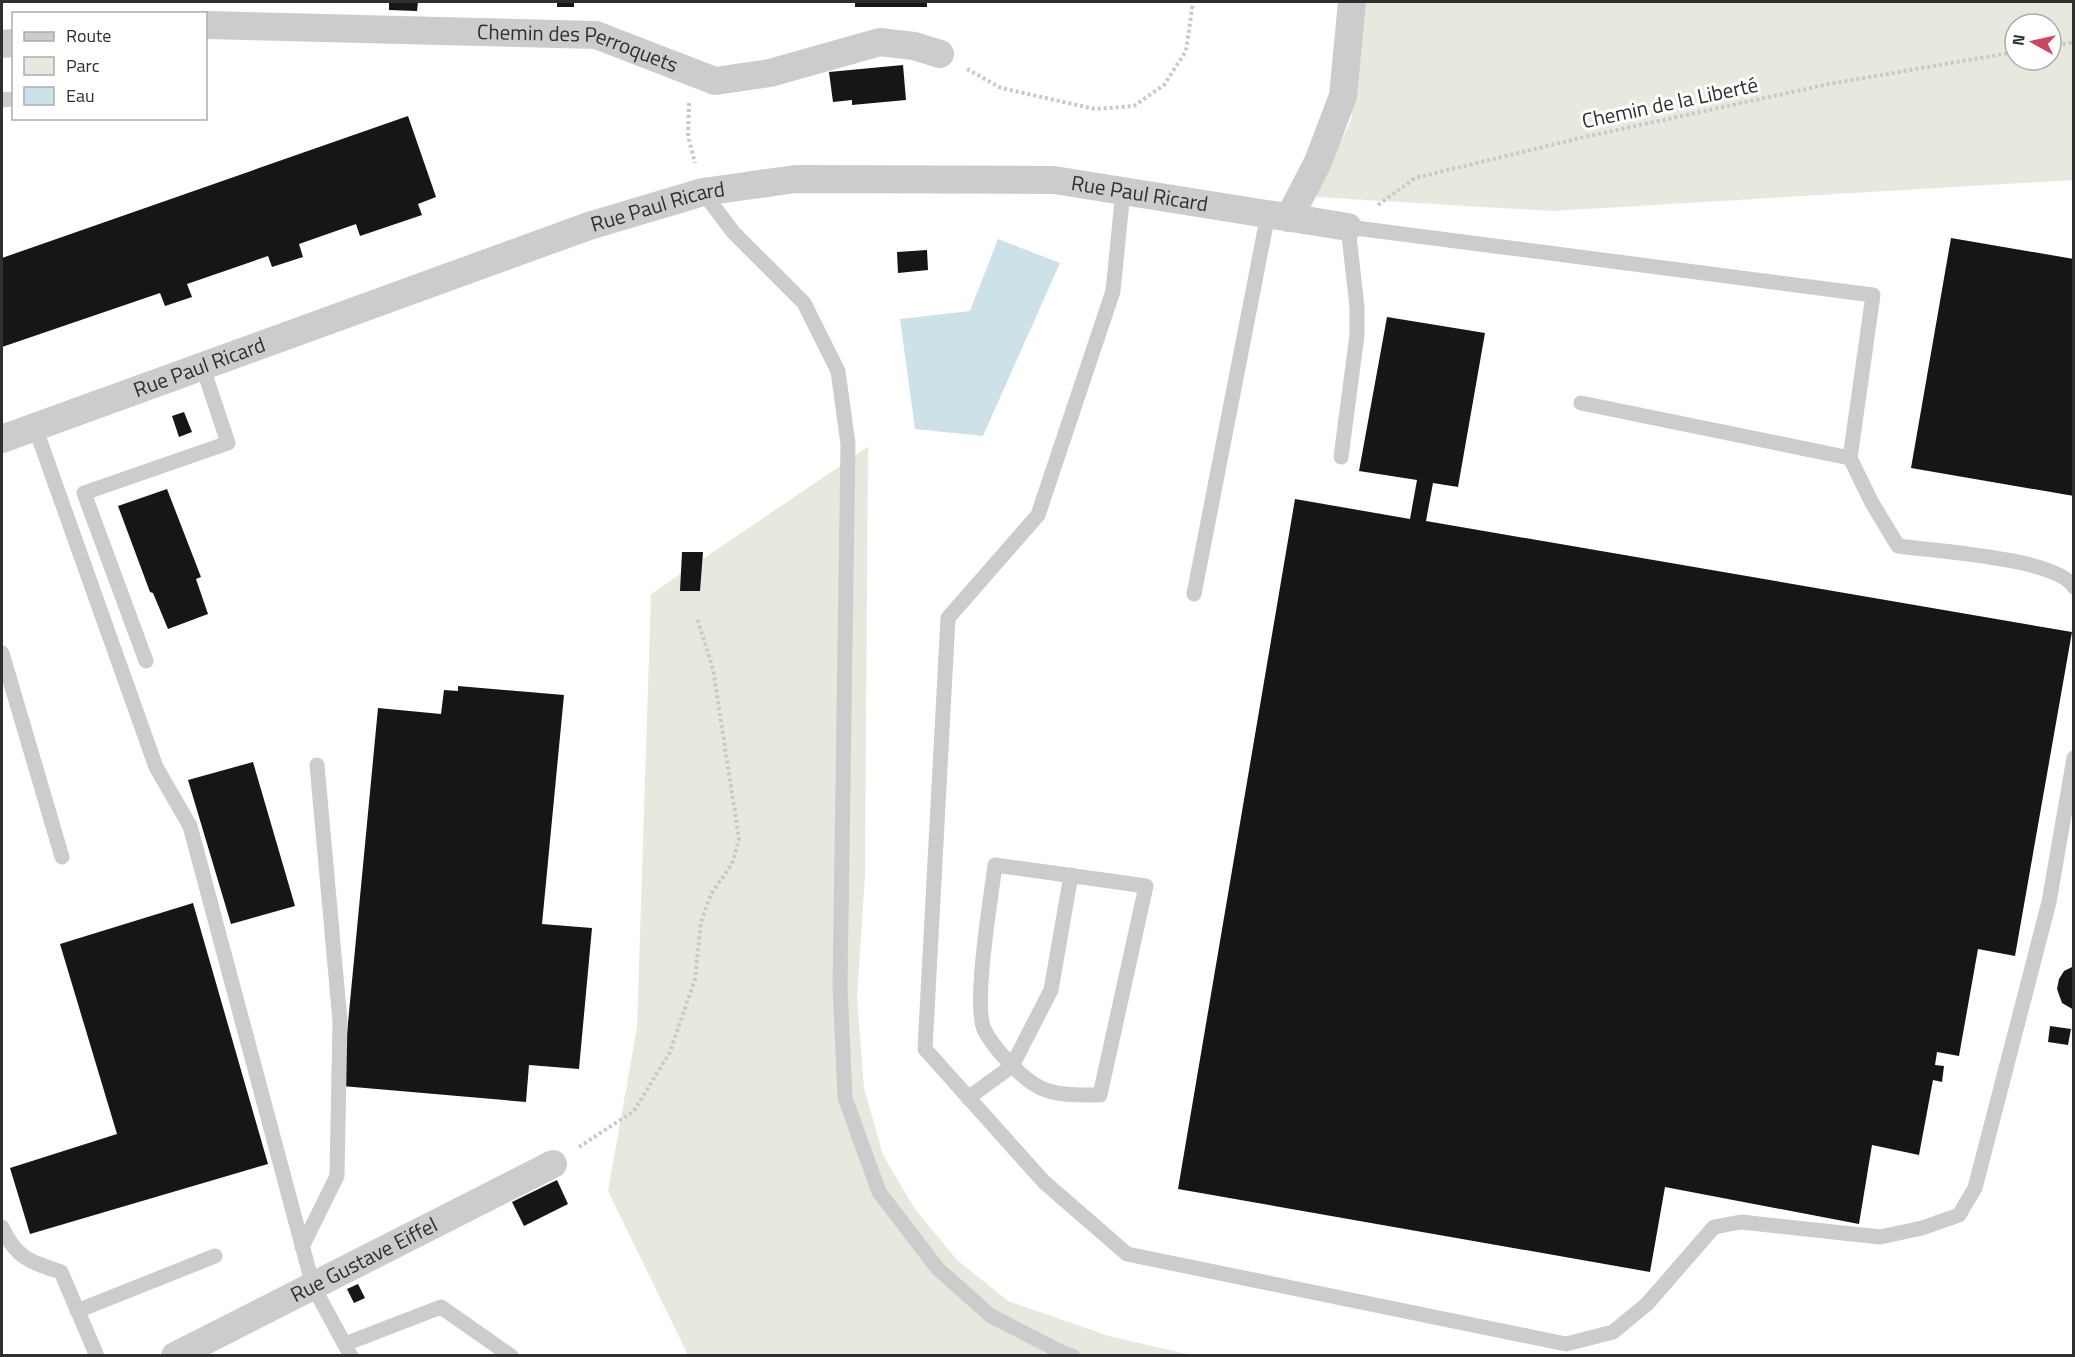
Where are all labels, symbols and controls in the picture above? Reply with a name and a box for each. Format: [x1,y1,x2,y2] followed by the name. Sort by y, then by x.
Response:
[12,12,207,120] legend
[2003,12,2063,72] north arrow
[477,15,683,80] street label: Chemin des Perroquets
[66,22,111,49] text: Route
[2005,33,2031,47] text: N
[66,52,100,79] text: Parc
[1579,68,1761,136] street label: Chemin de la Liberté
[66,82,95,109] text: Eau
[1069,166,1210,219] street label: Rue Paul Ricard
[587,172,727,240] street label: Rue Paul Ricard
[129,328,269,405] street label: Rue Paul Ricard
[284,1208,443,1310] street label: Rue Gustave Eiffel

